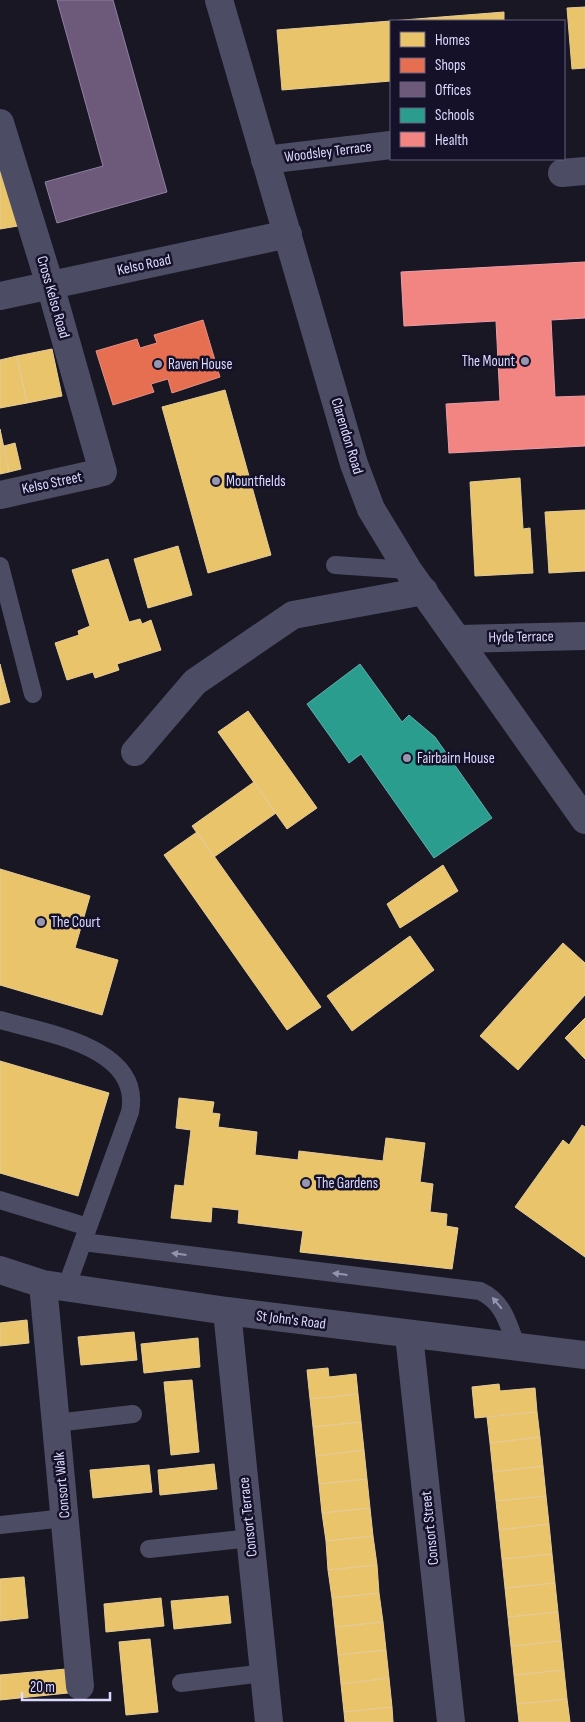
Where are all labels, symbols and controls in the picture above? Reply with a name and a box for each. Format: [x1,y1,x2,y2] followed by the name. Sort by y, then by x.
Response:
[390,20,565,160] legend
[435,31,470,50] text: Homes
[435,56,466,75] text: Shops
[435,81,471,100] text: Offices
[435,106,474,125] text: Schools
[435,131,468,150] text: Health
[283,137,373,167] street label: Woodsley Terrace
[115,250,173,280] street label: Kelso Road
[32,254,74,340] street label: Cross Kelso Road
[462,352,515,371] place label: The Mount
[168,355,232,374] place label: Raven House
[519,355,531,367] marker: The Mount
[152,358,164,370] marker: Raven House
[326,396,368,476] street label: Clarendon Road
[20,467,84,499] street label: Kelso Street
[226,472,286,491] place label: Mountfields
[210,475,222,487] marker: Mountfields
[488,627,554,647] street label: Hyde Terrace
[417,749,495,768] place label: Fairbairn House
[401,752,413,764] marker: Fairbairn House
[51,913,101,932] place label: The Court
[35,916,47,928] marker: The Court
[316,1174,378,1193] place label: The Gardens
[300,1177,312,1189] marker: The Gardens
[171,1250,187,1258] one-way arrow
[332,1270,348,1278] one-way arrow
[492,1297,503,1310] one-way arrow
[255,1306,327,1334] street label: St John's Road
[50,1451,74,1519] street label: Consort Walk
[234,1476,262,1558] street label: Consort Terrace
[417,1490,443,1566] street label: Consort Street
[22,1670,110,1702] scale bar
[30,1678,55,1697] text: 20 m

